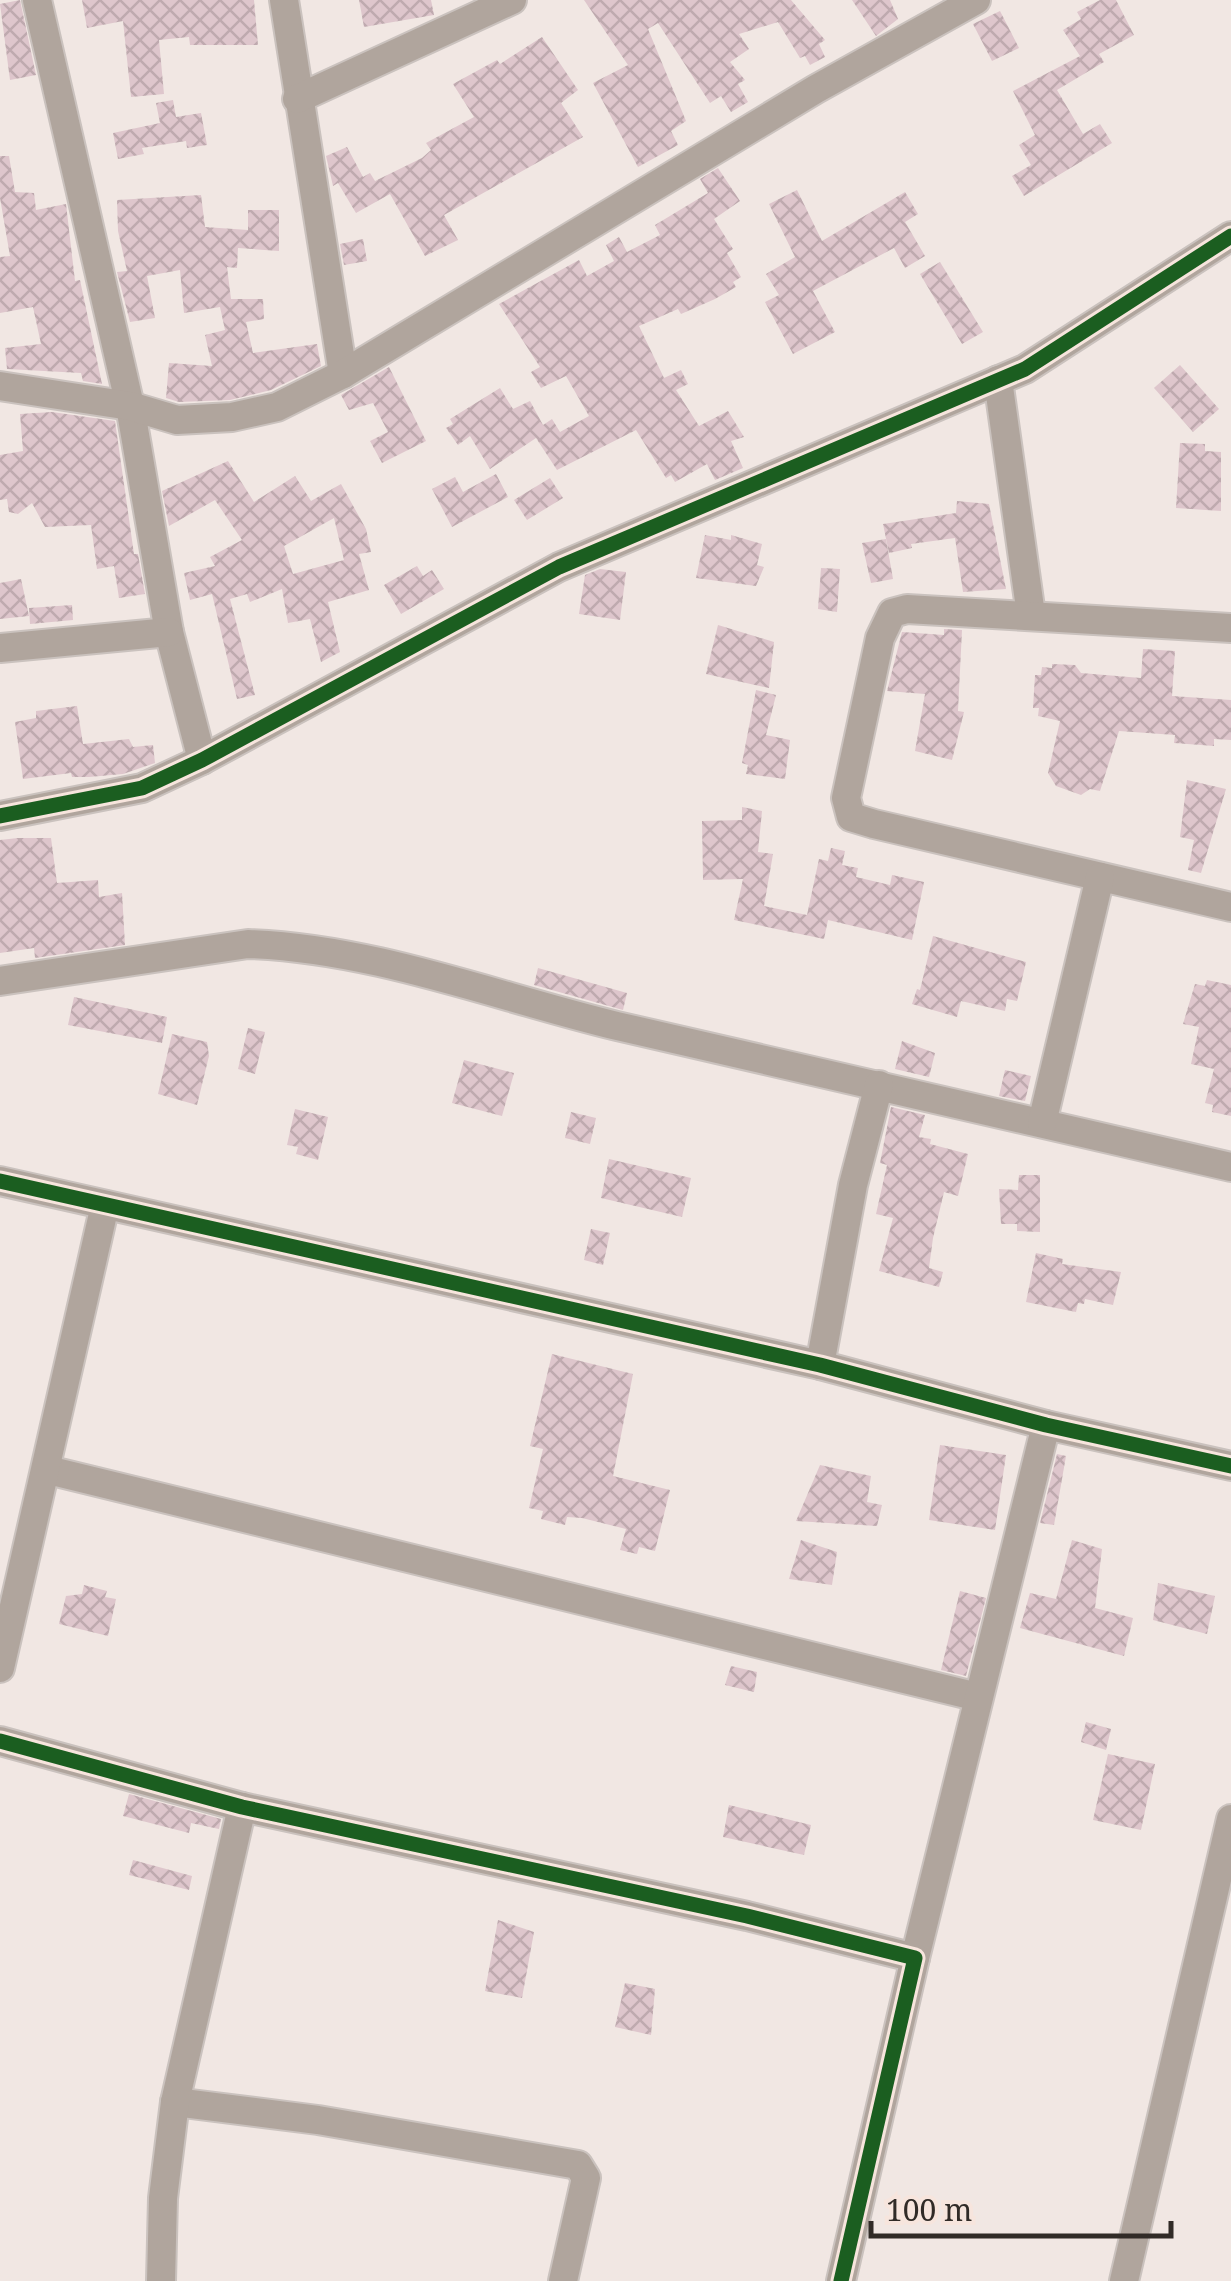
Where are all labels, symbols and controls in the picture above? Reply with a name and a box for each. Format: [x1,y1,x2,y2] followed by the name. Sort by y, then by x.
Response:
[871,2176,1171,2238] scale bar
[886,2189,972,2230] text: 100 m

